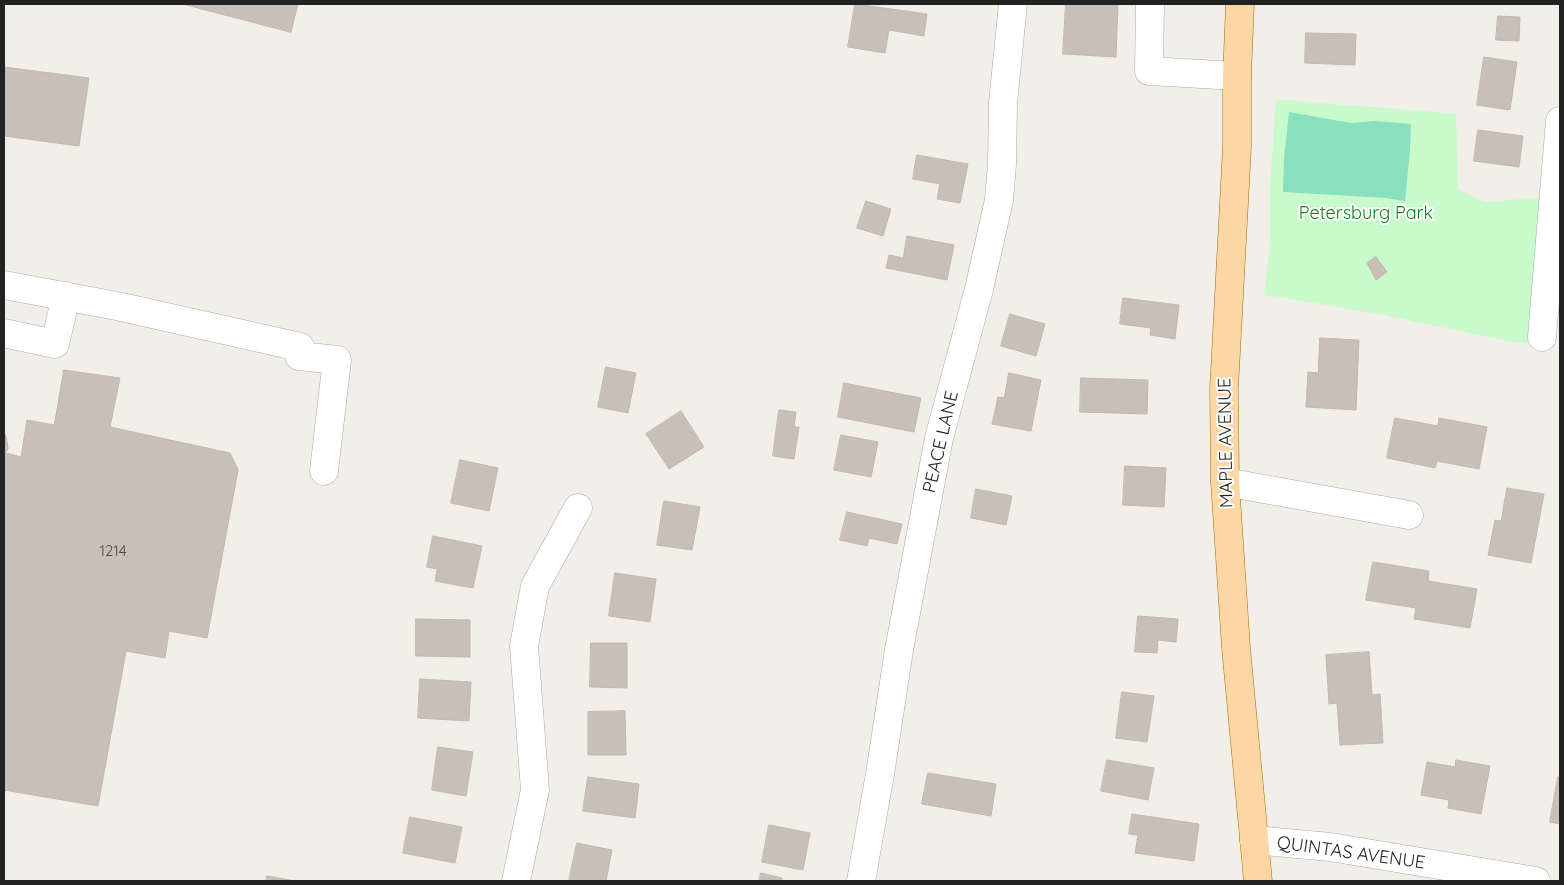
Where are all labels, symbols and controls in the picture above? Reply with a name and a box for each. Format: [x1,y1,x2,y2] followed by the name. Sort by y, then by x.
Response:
[1299,203,1433,225] park label: Petersburg Park
[1214,378,1238,508] street label: MAPLE AVENUE
[919,389,963,495] street label: PEACE LANE
[99,542,127,560] house number: 1214
[1276,832,1426,874] street label: QUINTAS AVENUE

